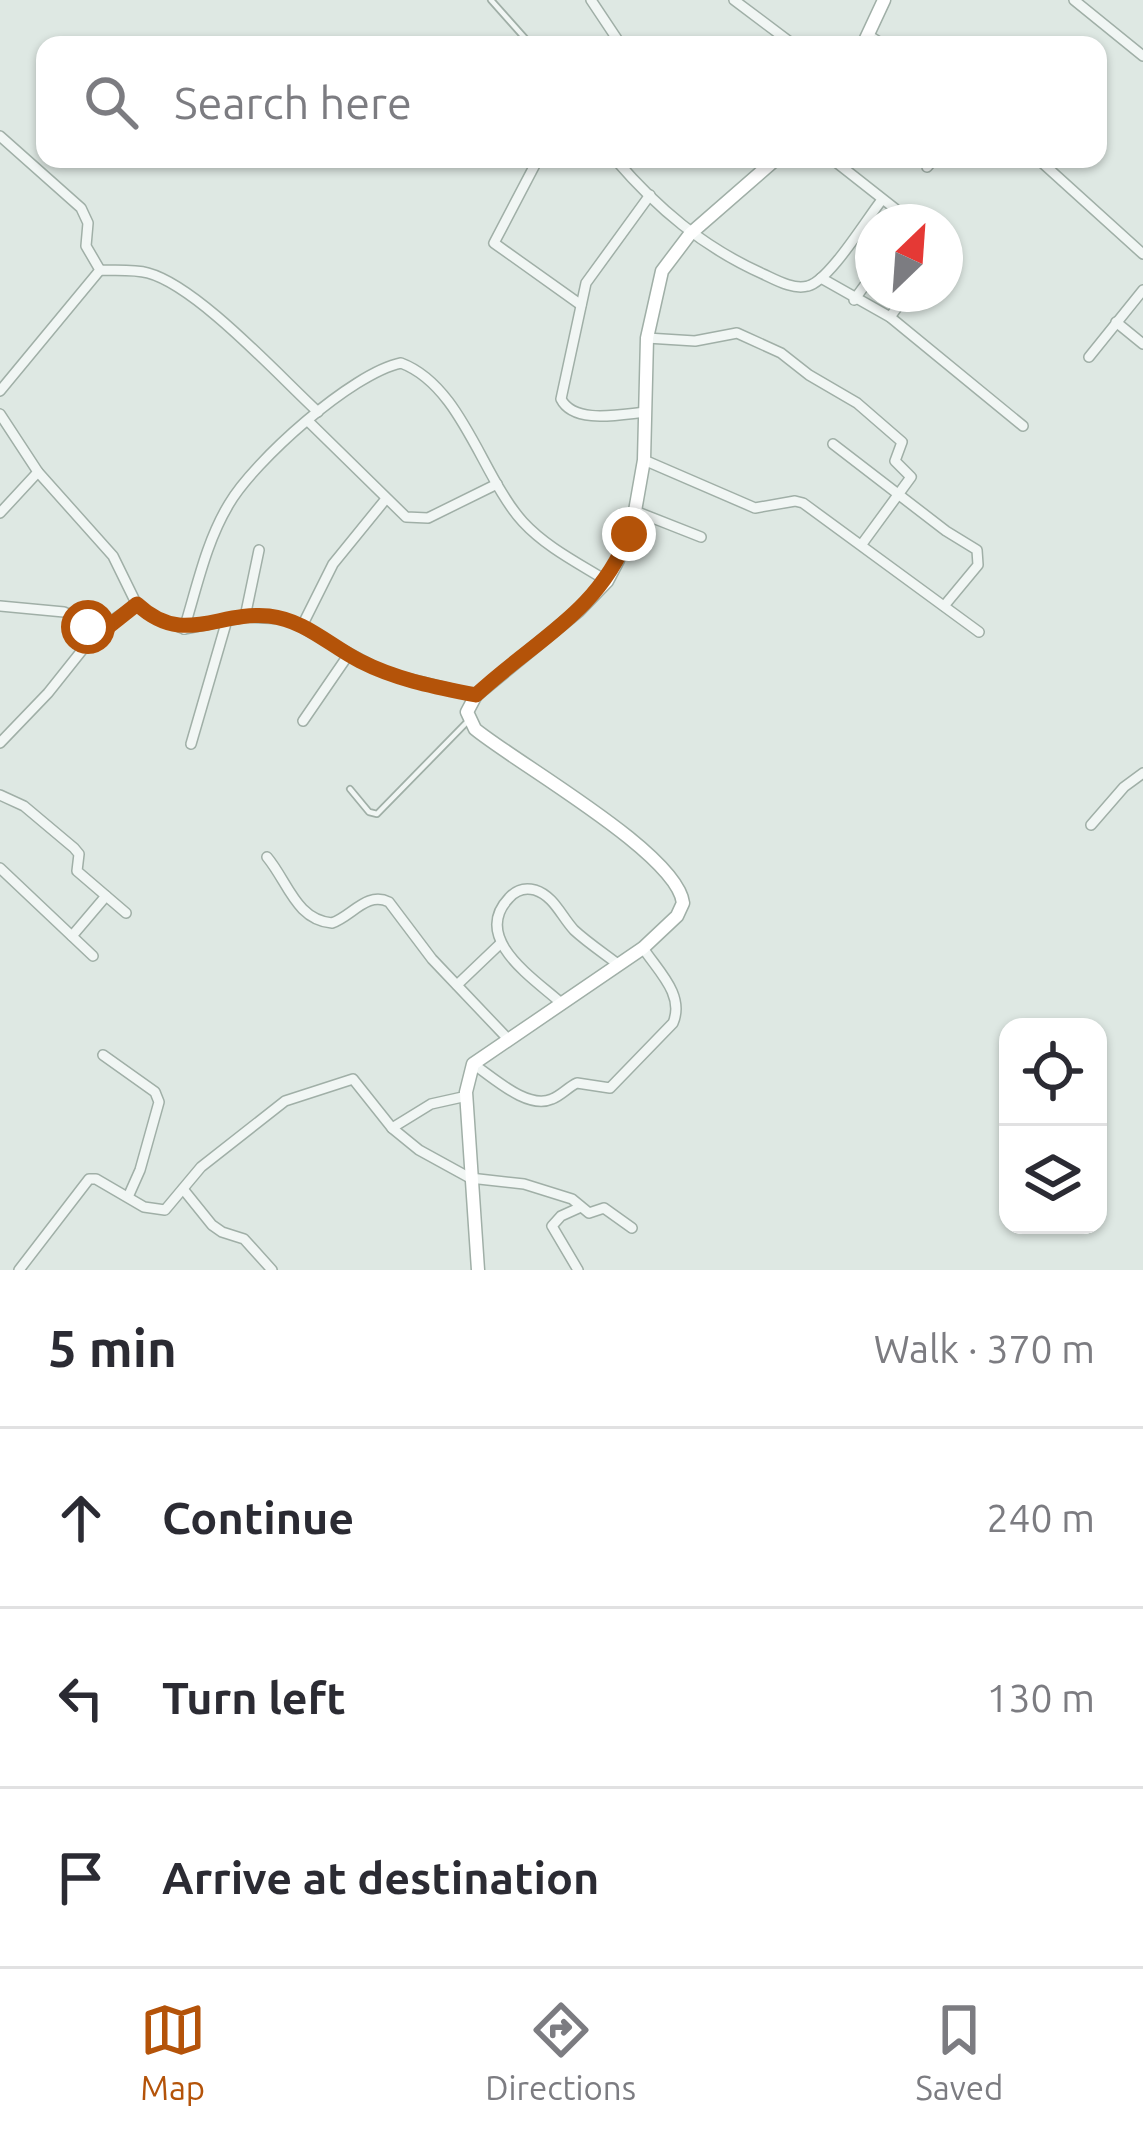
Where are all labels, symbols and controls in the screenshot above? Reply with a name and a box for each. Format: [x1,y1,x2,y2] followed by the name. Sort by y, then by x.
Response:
[36,36,1107,168] search box
[78,69,144,135] icon: search
[174,77,412,128] text: Search here
[855,204,963,312] north arrow
[602,507,656,561] route end
[61,600,115,654] route start
[999,1018,1107,1234] map controls
[999,1018,1107,1126] button: locate
[999,1126,1107,1234] button: layers
[48,1319,177,1377] text: 5 min
[874,1327,1095,1370] text: Walk · 370 m
[48,1485,114,1551] icon: ahead
[162,1492,354,1543] text: Continue
[986,1496,1095,1539] text: 240 m
[48,1665,114,1731] icon: left
[162,1672,346,1723] text: Turn left
[986,1676,1095,1719] text: 130 m
[48,1845,114,1911] icon: arrive
[162,1852,599,1903] text: Arrive at destination
[140,1997,206,2106] tab: Map
[485,1997,636,2106] tab: Directions
[915,1997,1003,2106] tab: Saved

